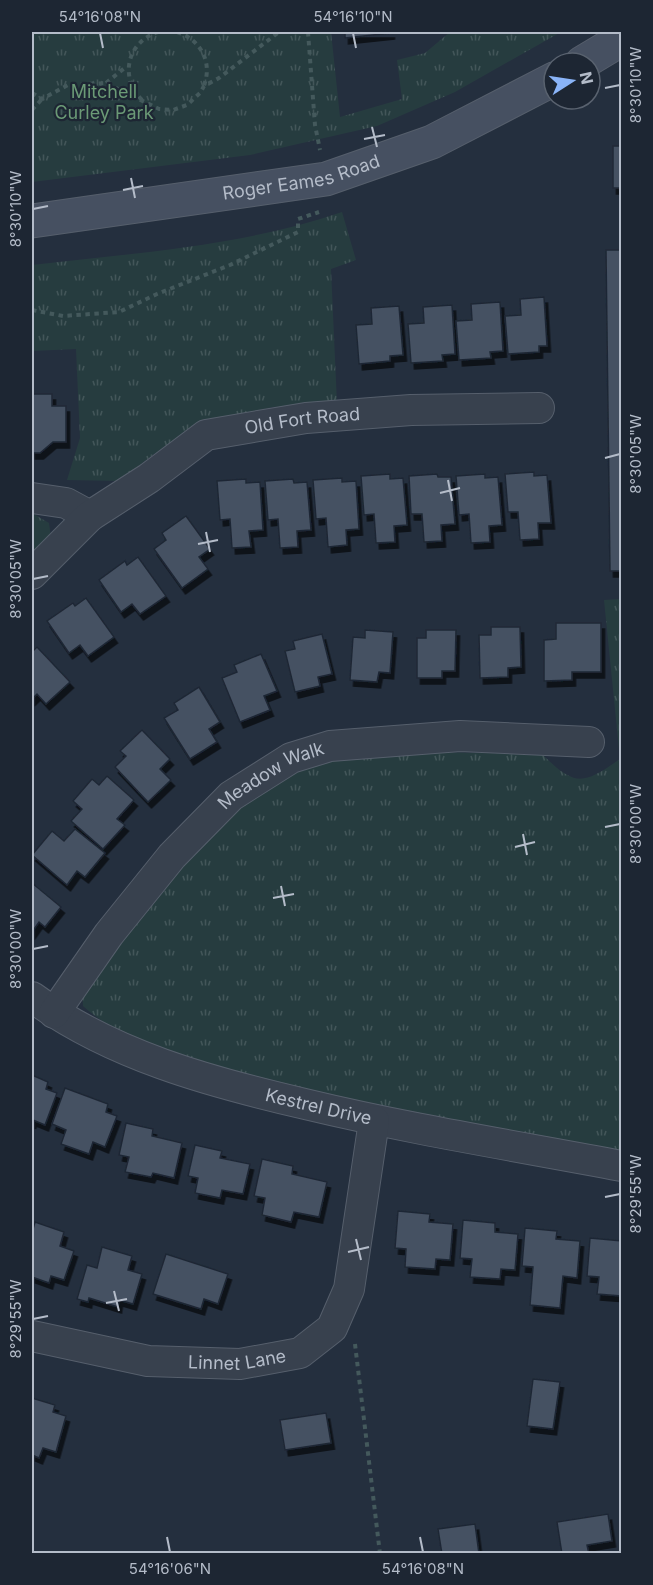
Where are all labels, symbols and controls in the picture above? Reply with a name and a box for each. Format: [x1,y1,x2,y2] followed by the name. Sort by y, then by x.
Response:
[59,7,141,26] text: 54°16'08"N
[313,7,393,26] text: 54°16'10"N
[626,47,645,123] text: 8°30'10"W
[542,51,602,111] north arrow
[576,70,598,86] text: N
[54,81,154,123] park label: Mitchell Curley Park
[221,150,383,204] street label: Roger Eames Road
[6,171,25,247] text: 8°30'10"W
[243,403,361,438] street label: Old Fort Road
[626,414,645,494] text: 8°30'05"W
[6,539,25,619] text: 8°30'05"W
[213,737,327,813] street label: Meadow Walk
[626,784,645,864] text: 8°30'00"W
[6,909,25,989] text: 8°30'00"W
[263,1084,374,1129] street label: Kestrel Drive
[626,1154,645,1233] text: 8°29'55"W
[6,1279,25,1358] text: 8°29'55"W
[188,1345,288,1374] street label: Linnet Lane
[129,1559,211,1578] text: 54°16'06"N
[382,1559,464,1578] text: 54°16'08"N

